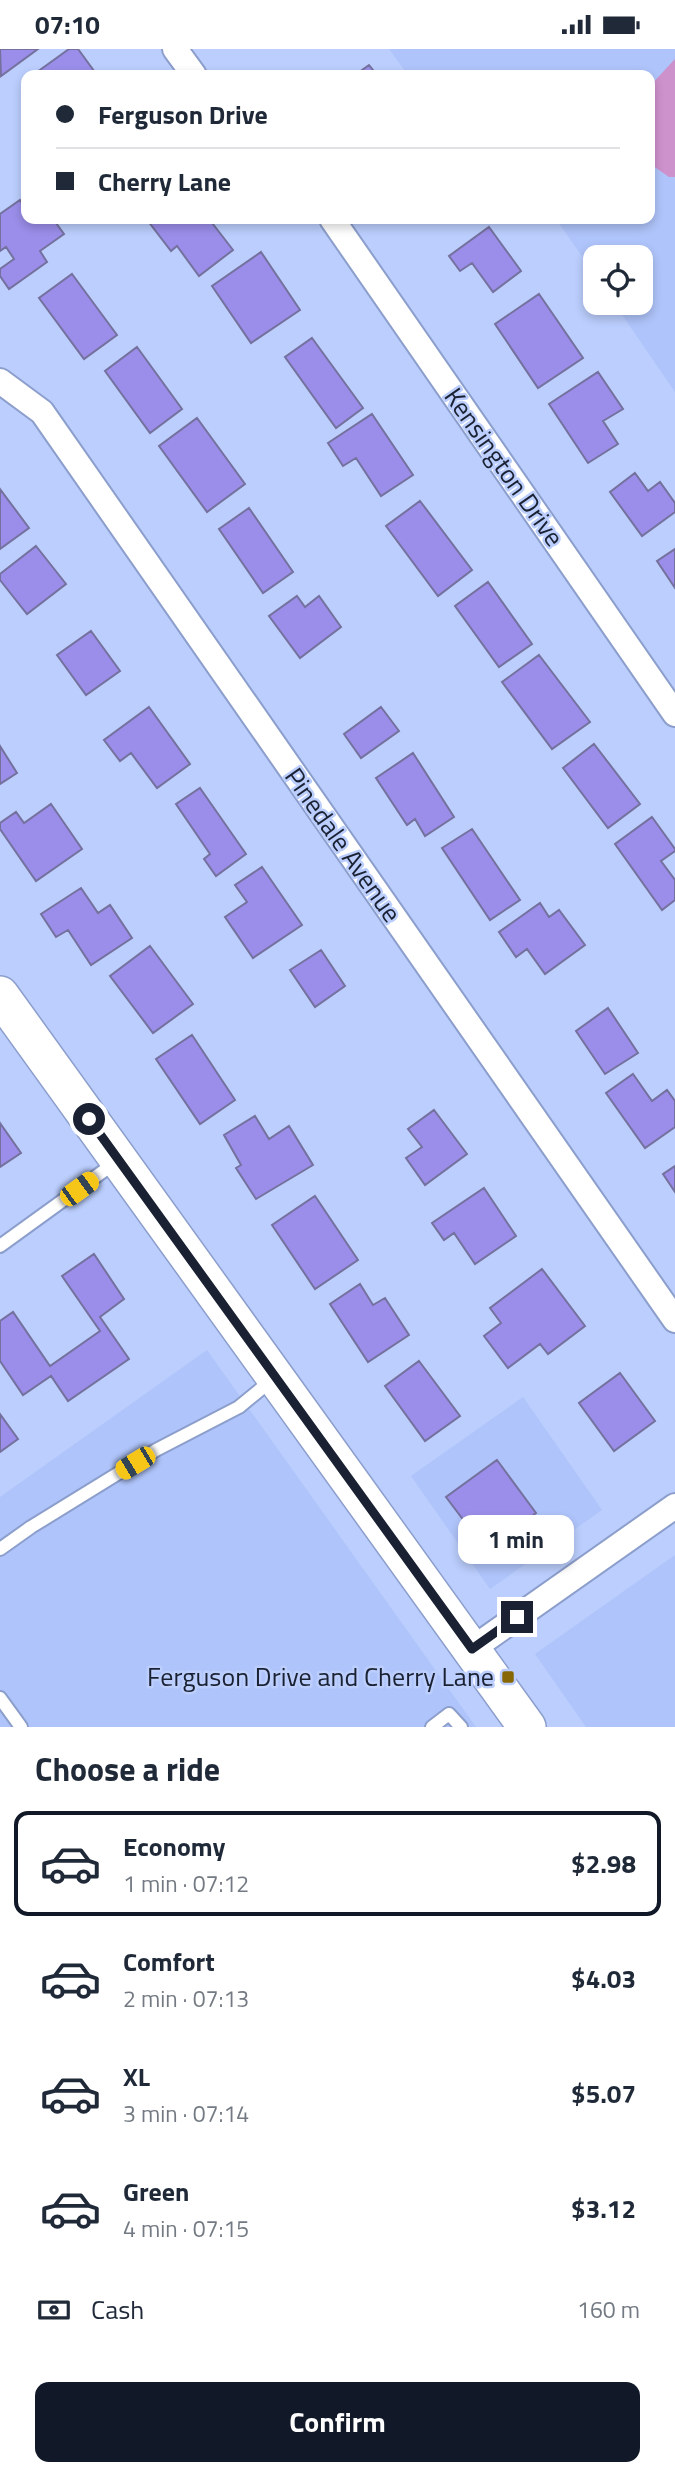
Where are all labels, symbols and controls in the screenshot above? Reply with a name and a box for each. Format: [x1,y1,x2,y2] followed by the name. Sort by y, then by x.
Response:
[35,5,100,44] text: 07:10
[98,95,268,134] text: Ferguson Drive
[98,162,231,201] text: Cherry Lane
[583,245,653,315] map controls
[583,245,653,315] button: locate
[435,379,574,554] street label: Kensington Drive
[275,759,411,930] street label: Pinedale Avenue
[73,1103,105,1135] route start
[56,1168,103,1210] car
[112,1443,159,1483] car
[459,1515,575,1565] callout: 1 min
[488,1522,544,1557] text: 1 min
[501,1601,533,1633] route end
[147,1657,494,1696] place label: Ferguson Drive and Cherry Lane
[500,1669,516,1685] marker: Ferguson Drive and Cherry Lane
[35,1745,220,1793] text: Choose a ride
[123,1827,225,1866] text: Economy
[39,1832,102,1895] icon: car
[571,1844,636,1883] text: $2.98
[123,1866,249,1901] text: 1 min · 07:12
[123,1942,215,1981] text: Comfort
[39,1947,102,2010] icon: car
[571,1959,636,1998] text: $4.03
[123,1981,249,2016] text: 2 min · 07:13
[123,2057,150,2096] text: XL
[39,2062,102,2125] icon: car
[571,2074,636,2113] text: $5.07
[123,2096,249,2131] text: 3 min · 07:14
[123,2172,189,2211] text: Green
[39,2177,102,2240] icon: car
[571,2189,636,2228] text: $3.12
[123,2211,249,2246] text: 4 min · 07:15
[91,2290,144,2329] text: Cash
[35,2291,73,2329] icon: cash
[577,2292,640,2327] text: 160 m
[35,2382,640,2462] button: Confirm

